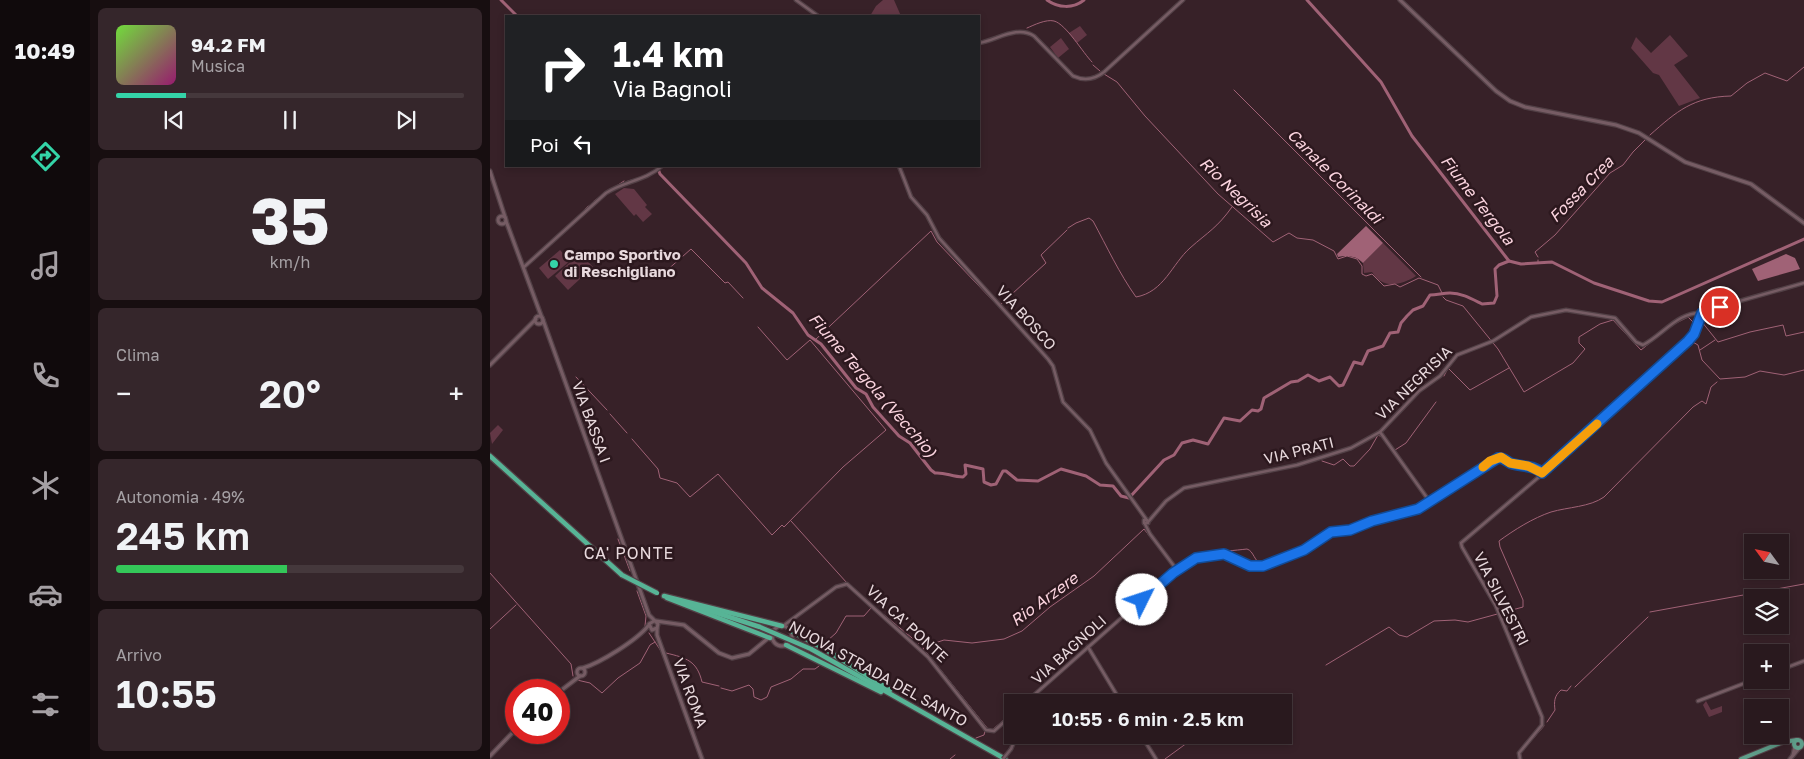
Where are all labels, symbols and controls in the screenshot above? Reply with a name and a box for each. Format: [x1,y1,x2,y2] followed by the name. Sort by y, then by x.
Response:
[191,33,266,56] text: 94.2 FM
[613,33,724,75] text: 1.4 km
[530,35,595,100] icon: right
[15,37,75,64] text: 10:49
[191,56,245,76] text: Musica
[613,75,732,102] text: Via Bagnoli
[160,106,188,134] icon: previous
[276,106,304,134] icon: pause
[392,106,420,134] icon: next
[1283,124,1388,229] water label: Canale Corinaldi
[569,130,597,158] icon: left
[530,133,559,156] text: Poi
[28,139,63,174] icon: directions
[1437,151,1520,250] water label: Fiume Tergola
[1545,151,1618,226] water label: Fossa Crea
[1196,153,1277,232] water label: Rio Negrisia
[250,180,330,258] text: 35
[564,245,681,280] place label: Campo Sportivo di Reschigliano
[28,248,63,283] icon: music
[270,252,310,272] text: km/h
[548,258,560,270] marker: Campo Sportivo di Reschigliano
[993,281,1060,353] street label: VIA BOSCO
[1699,286,1741,328] pin
[1706,293,1734,321] icon: arrive
[805,309,942,462] water label: Fiume Tergola (Vecchio)
[1371,341,1455,423] street label: VIA NEGRISIA
[116,345,160,365] text: Clima
[28,358,63,393] icon: phone
[259,371,321,416] text: 20°
[116,377,131,410] text: −
[449,377,464,410] text: +
[569,378,615,465] street label: VIA BASSA I
[1262,433,1336,467] street label: VIA PRATI
[28,468,63,503] icon: climate
[116,487,245,507] text: Autonomia · 49%
[116,513,250,558] text: 245 km
[1744,534,1789,579] north arrow
[1744,534,1789,744] map controls
[584,543,674,563] district label: CA' PONTE
[1471,549,1533,648] street label: VIA SILVESTRI
[1006,567,1083,630] water label: Rio Arzere
[1115,573,1167,625] position arrow
[28,577,63,612] icon: car
[863,581,952,666] street label: VIA CA' PONTE
[1744,589,1789,634] button: layers
[1027,611,1109,688] street label: VIA BAGNOLI
[786,616,971,730] street label: NUOVA STRADA DEL SANTO
[1744,644,1789,689] button: +
[116,645,162,665] text: Arrivo
[670,655,712,730] street label: VIA ROMA
[116,671,217,716] text: 10:55
[505,679,570,744] speed limit sign: 40
[28,687,63,722] icon: filters
[1744,699,1789,744] button: −
[1052,707,1244,730] text: 10:55 · 6 min · 2.5 km

